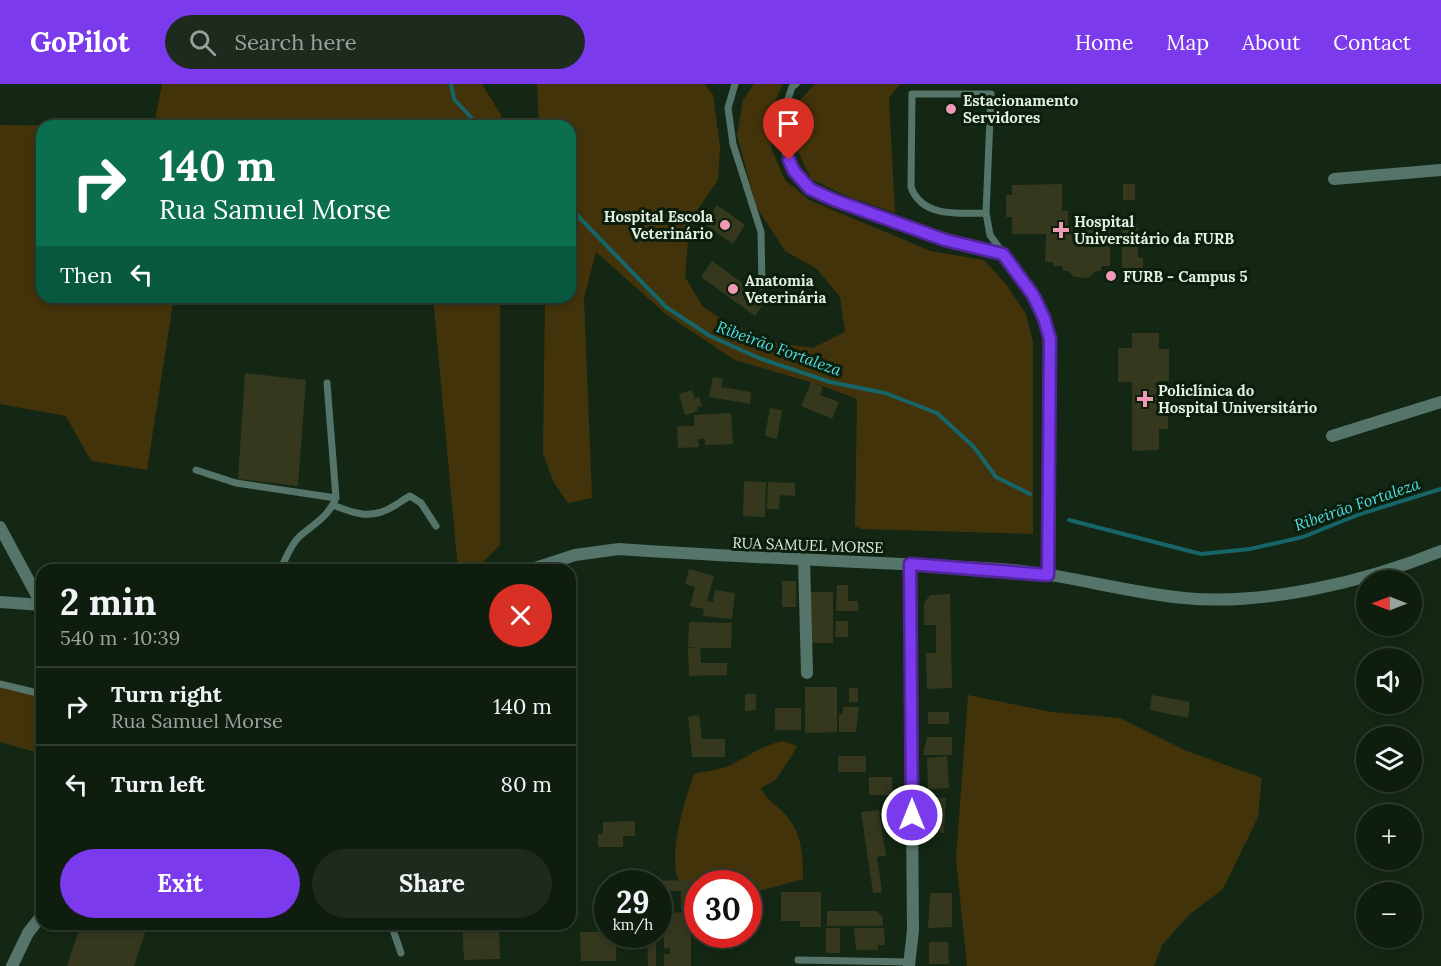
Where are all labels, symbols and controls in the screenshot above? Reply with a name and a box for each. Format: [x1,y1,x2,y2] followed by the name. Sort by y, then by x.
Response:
[165,15,585,69] search box
[30,24,129,60] text: GoPilot
[186,26,219,59] icon: search
[234,28,357,56] text: Search here
[1075,29,1133,56] text: Home
[1166,29,1209,56] text: Map
[1242,29,1300,56] text: About
[1333,29,1411,56] text: Contact
[963,91,1079,127] place label: Estacionamento Servidores
[763,98,814,160] pin
[944,102,958,116] marker: Estacionamento Servidores
[772,107,805,140] icon: arrive
[159,139,275,193] text: 140 m
[60,144,138,222] icon: right
[159,192,391,226] text: Rua Samuel Morse
[604,207,714,243] place label: Hospital Escola Veterinário
[1074,212,1234,248] place label: Hospital Universitário da FURB
[718,218,732,232] marker: Hospital Escola Veterinário
[1052,221,1070,239] marker: Hospital Universitário da FURB
[125,258,158,291] icon: left
[60,261,113,289] text: Then
[1123,267,1248,286] place label: FURB - Campus 5
[1104,269,1118,283] marker: FURB - Campus 5
[745,271,826,307] place label: Anatomia Veterinária
[726,282,740,296] marker: Anatomia Veterinária
[714,316,844,380] water label: Ribeirão Fortaleza
[1158,381,1318,417] place label: Policlínica do Hospital Universitário
[1136,390,1154,408] marker: Policlínica do Hospital Universitário
[1292,473,1423,535] water label: Ribeirão Fortaleza
[732,533,884,557] street label: RUA SAMUEL MORSE
[1356,570,1422,636] north arrow
[1356,570,1422,948] map controls
[60,579,157,625] text: 2 min
[489,584,552,647] button: close
[60,625,180,650] text: 540 m · 10:39
[1356,648,1422,714] button: sound
[111,680,222,708] text: Turn right
[60,690,93,723] icon: right
[493,692,552,720] text: 140 m
[111,708,283,733] text: Rua Samuel Morse
[1356,726,1422,792] button: layers
[60,768,93,801] icon: left
[111,770,205,798] text: Turn left
[501,770,552,798] text: 80 m
[880,783,944,847] position arrow
[1356,804,1422,870] button: +
[60,849,300,918] button: Exit
[312,849,552,918] button: Share
[684,870,762,948] speed limit sign: 30
[1356,882,1422,948] button: −
[616,883,650,921] text: 29
[613,915,653,934] text: km/h

